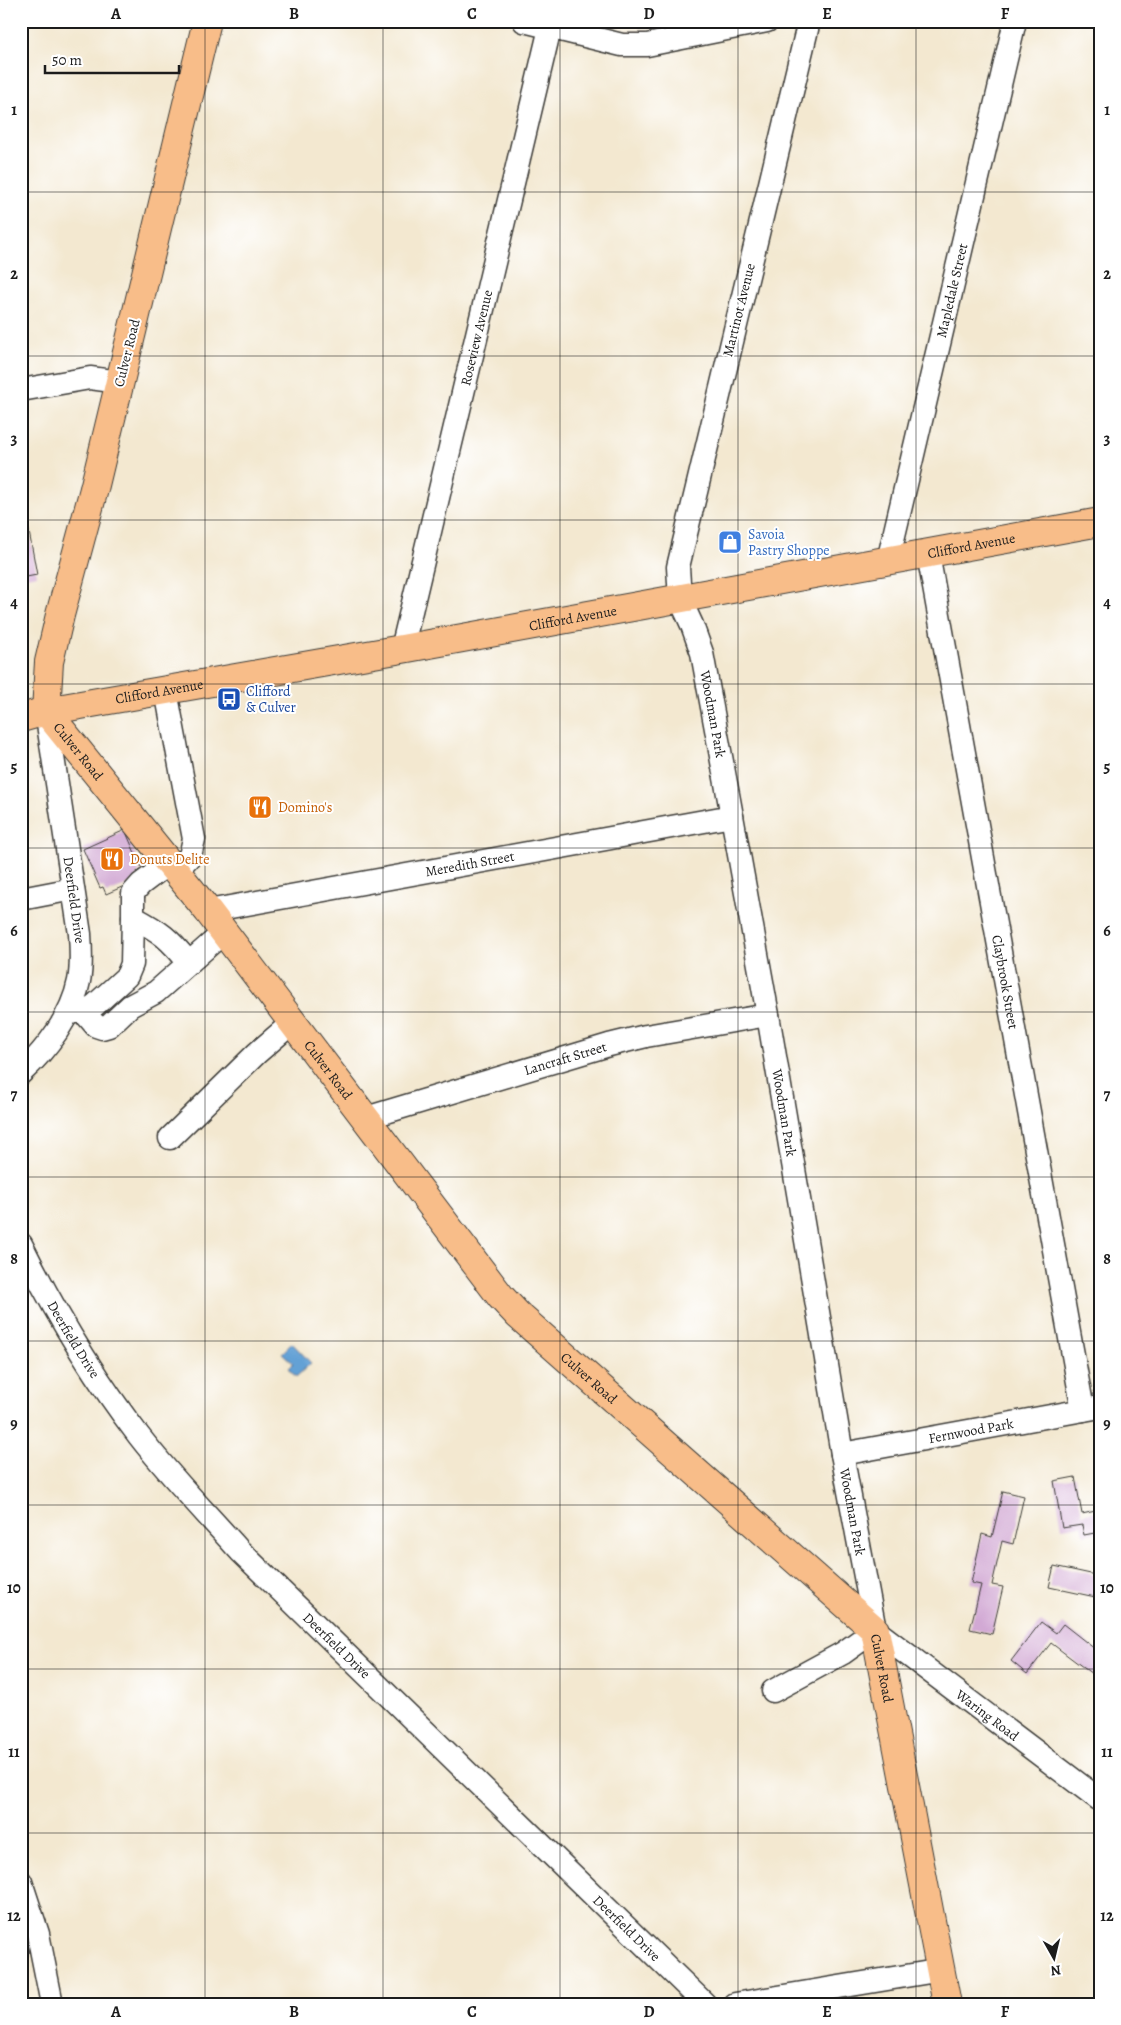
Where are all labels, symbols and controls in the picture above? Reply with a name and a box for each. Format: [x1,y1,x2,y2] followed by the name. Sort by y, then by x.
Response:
[110,3,122,25] text: A
[289,3,299,25] text: B
[467,3,477,25] text: C
[643,3,655,25] text: D
[822,3,832,25] text: E
[1001,3,1010,25] text: F
[45,42,179,74] scale bar
[52,50,82,70] text: 50 m
[11,99,17,121] text: 1
[1104,99,1110,121] text: 1
[931,241,972,339] street label: Mapledale Street
[718,261,760,359] street label: Martinot Avenue
[10,263,18,285] text: 2
[1103,263,1111,285] text: 2
[456,288,497,388] street label: Roseview Avenue
[109,317,145,389] street label: Culver Road
[11,428,18,450] text: 3
[1104,428,1111,450] text: 3
[748,525,830,560] place label: Savoia Pastry Shoppe
[926,528,1017,563] street label: Clifford Avenue
[717,529,743,555] shop icon: Savoia Pastry Shoppe
[10,592,18,614] text: 4
[1103,592,1111,614] text: 4
[527,601,618,635] street label: Clifford Avenue
[696,668,731,759] street label: Woodman Park
[114,674,205,708] street label: Clifford Avenue
[246,682,297,717] place label: Clifford & Culver
[216,686,242,712] bus stop icon: Clifford & Culver
[49,718,108,784] street label: Culver Road
[11,756,18,778] text: 5
[1104,756,1111,778] text: 5
[247,794,273,820] restaurant icon: Domino's
[278,798,332,817] place label: Domino's
[99,846,125,872] restaurant icon: Donuts Delite
[424,846,516,881] street label: Meredith Street
[130,850,209,869] place label: Donuts Delite
[59,855,89,945] street label: Deerfield Drive
[10,920,18,942] text: 6
[1103,920,1111,942] text: 6
[988,933,1023,1031] street label: Claybrook Street
[300,1036,357,1104] street label: Culver Road
[522,1037,609,1080] street label: Lancraft Street
[768,1067,801,1158] street label: Woodman Park
[11,1084,18,1106] text: 7
[1104,1084,1111,1106] text: 7
[10,1248,18,1270] text: 8
[1103,1248,1111,1270] text: 8
[43,1297,105,1382] street label: Deerfield Drive
[557,1348,622,1408] street label: Culver Road
[10,1413,18,1435] text: 9
[927,1413,1015,1448] street label: Fernwood Park
[1103,1413,1111,1435] text: 9
[835,1466,870,1557] street label: Woodman Park
[7,1577,21,1599] text: 10
[1100,1577,1114,1599] text: 10
[299,1608,375,1683] street label: Deerfield Drive
[866,1632,898,1704] street label: Culver Road
[951,1684,1023,1745] street label: Waring Road
[8,1741,20,1763] text: 11
[1101,1741,1113,1763] text: 11
[589,1891,665,1965] street label: Deerfield Drive
[7,1905,21,1927] text: 12
[1100,1905,1114,1927] text: 12
[1028,1932,1078,1982] north arrow
[1049,1960,1062,1980] text: N
[110,2001,122,2023] text: A
[289,2001,299,2023] text: B
[467,2001,477,2023] text: C
[643,2001,655,2023] text: D
[822,2001,832,2023] text: E
[1001,2001,1010,2023] text: F

